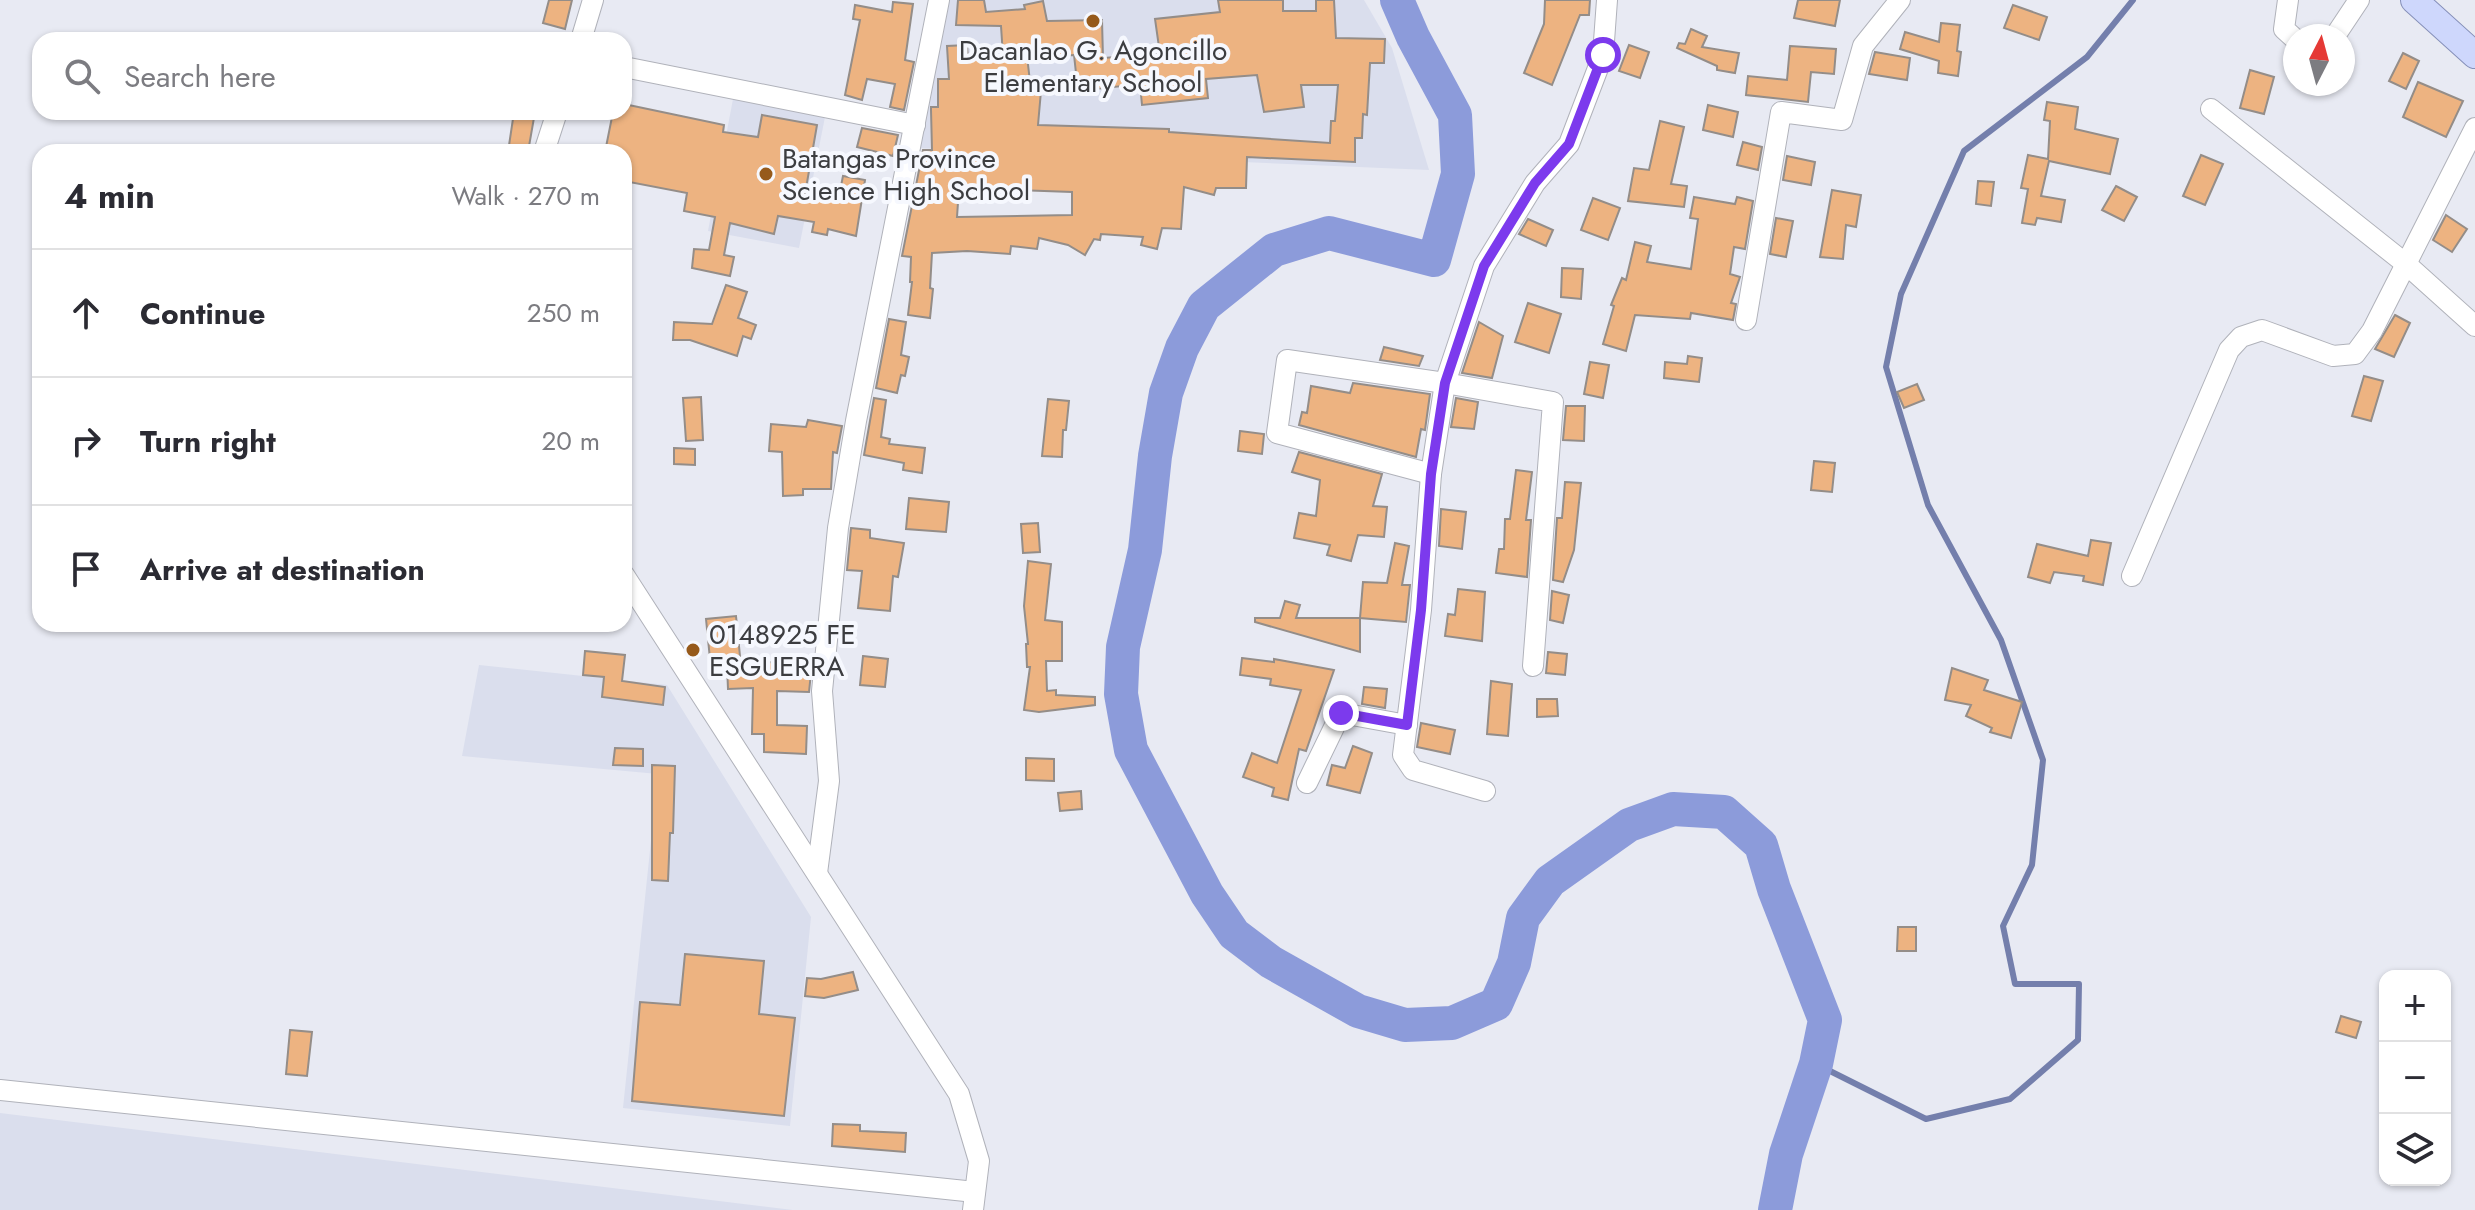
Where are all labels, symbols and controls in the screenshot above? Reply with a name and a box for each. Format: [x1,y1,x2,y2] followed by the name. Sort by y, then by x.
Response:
[1084,12,1102,30] marker: Dacanlao G. Agoncillo Elementary School
[2283,24,2355,96] north arrow
[959,30,1227,103] place label: Dacanlao G. Agoncillo Elementary School
[32,32,632,120] search box
[1585,37,1621,73] route start
[60,54,104,98] icon: search
[124,55,276,98] text: Search here
[782,138,1030,211] place label: Batangas Province Science High School
[757,165,775,183] marker: Batangas Province Science High School
[64,172,155,221] text: 4 min
[451,177,600,215] text: Walk · 270 m
[64,291,108,335] icon: ahead
[140,292,266,335] text: Continue
[527,294,600,332] text: 250 m
[64,419,108,463] icon: right
[140,420,276,463] text: Turn right
[542,422,600,460] text: 20 m
[64,547,108,591] icon: arrive
[140,548,425,591] text: Arrive at destination
[709,614,856,687] place label: 0148925 FE ESGUERRA
[684,641,702,659] marker: 0148925 FE ESGUERRA
[1323,695,1359,731] route end
[2379,970,2451,1186] map controls
[2379,970,2451,1042] button: +
[2379,1042,2451,1114] button: −
[2379,1114,2451,1186] button: layers

